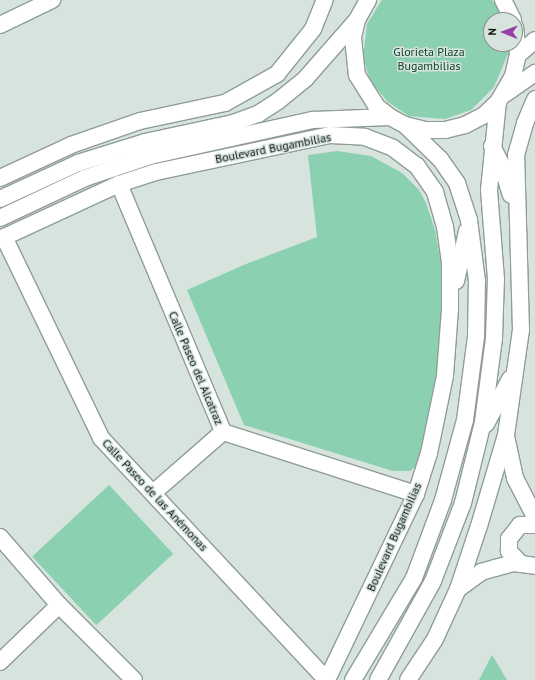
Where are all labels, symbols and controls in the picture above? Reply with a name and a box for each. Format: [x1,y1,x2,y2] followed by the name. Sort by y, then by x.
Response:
[483,12,523,52] north arrow
[485,28,499,36] text: N
[393,45,465,73] park label: Glorieta Plaza Bugambilias
[214,130,332,166] street label: Boulevard Bugambilias
[165,309,227,427] street label: Calle Paseo del Alcatraz
[99,436,211,554] street label: Calle Paseo de las Anémonas
[363,480,425,594] street label: Boulevard Bugambilias

